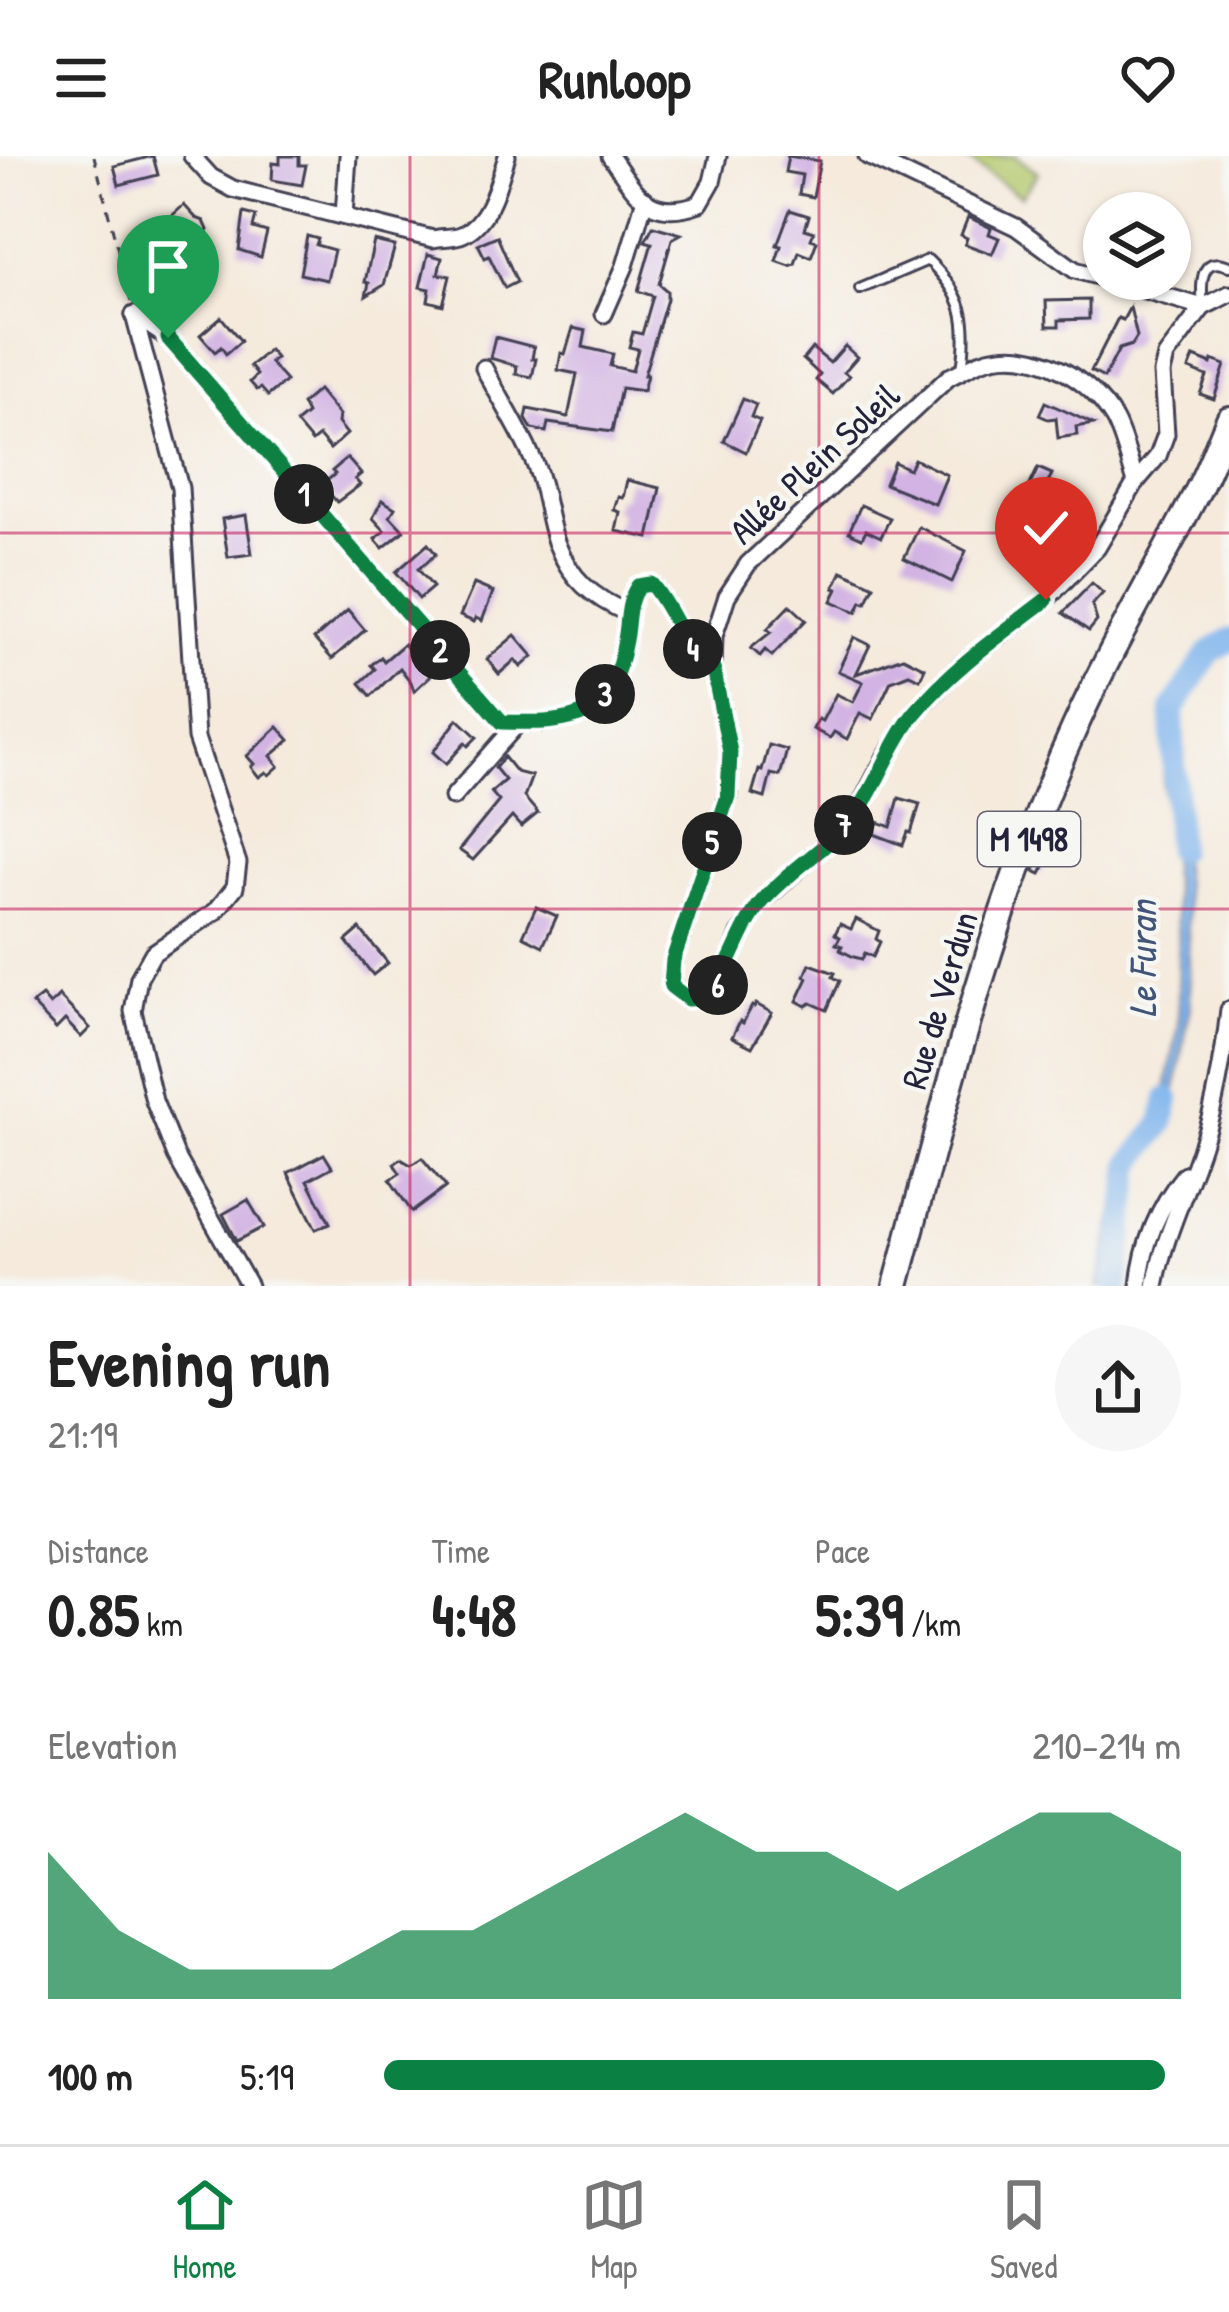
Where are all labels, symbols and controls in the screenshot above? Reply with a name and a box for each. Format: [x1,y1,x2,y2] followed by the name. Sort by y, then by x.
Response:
[539,42,690,115] text: Runloop
[48,45,114,111] icon: menu
[1115,45,1181,111] icon: heart
[1083,192,1191,300] map controls
[1083,192,1191,300] button: layers
[117,215,219,338] pin
[135,233,201,299] icon: arrive
[718,371,910,554] street label: Allée Plein Soleil
[274,464,334,524] pin: 1
[298,472,310,516] text: 1
[995,477,1097,600] pin
[1013,495,1079,561] icon: check
[663,619,723,679] pin: 4
[410,620,470,680] pin: 2
[687,627,699,671] text: 4
[432,628,448,672] text: 2
[575,664,635,724] pin: 3
[598,672,612,716] text: 3
[814,795,874,855] pin: 7
[836,803,852,847] text: 7
[682,812,742,872] pin: 5
[978,812,1080,866] road number: M 1498
[705,820,719,864] text: 5
[1115,897,1168,1018] water label: Le Furan
[888,905,989,1095] street label: Rue de Verdun
[688,955,748,1015] pin: 6
[711,963,725,1007] text: 6
[48,1317,330,1407] text: Evening run
[1055,1325,1181,1451] button: share
[48,1407,118,1460] text: 21:19
[48,1529,149,1573] text: Distance
[432,1529,490,1573] text: Time
[815,1529,870,1573] text: Pace
[48,1573,139,1655] text: 0.85
[432,1573,517,1655] text: 4:48
[815,1573,904,1655] text: 5:39
[139,1602,183,1646] text: km
[904,1602,961,1646] text: /km
[48,1718,178,1771] text: Elevation
[1032,1718,1181,1771] text: 210–214 m
[48,2049,133,2102] text: 100 m
[240,2049,294,2102] text: 5:19
[172,2172,238,2288] tab: Home
[581,2172,647,2288] tab: Map
[990,2172,1057,2288] tab: Saved

